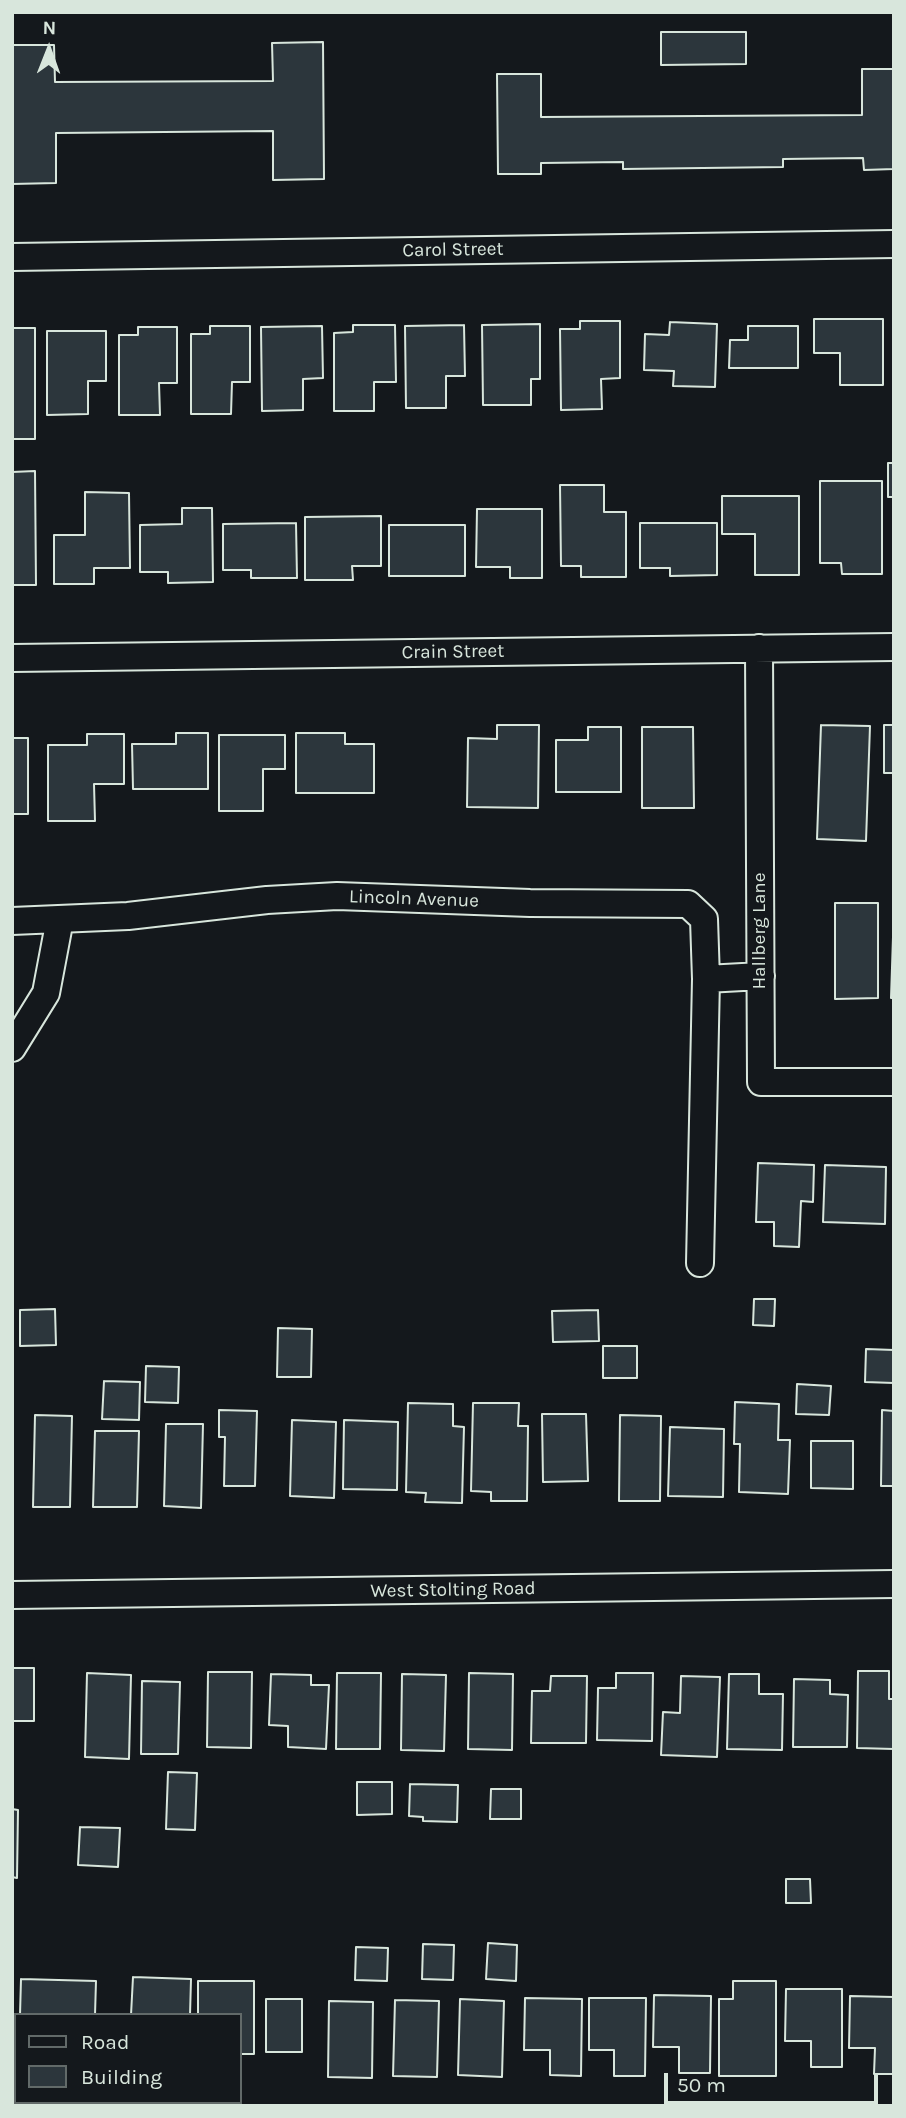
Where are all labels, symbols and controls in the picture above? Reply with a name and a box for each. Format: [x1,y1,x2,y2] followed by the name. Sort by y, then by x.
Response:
[14,14,84,84] north arrow
[42,17,56,39] text: N
[402,238,504,262] street label: Carol Street
[401,640,505,664] street label: Crain Street
[749,872,771,990] street label: Hallberg Lane
[349,885,479,913] street label: Lincoln Avenue
[370,1577,536,1603] street label: West Stolting Road
[14,2013,242,2104] legend
[81,2030,129,2054] text: Road
[668,2058,881,2102] scale bar
[81,2065,162,2089] text: Building
[677,2073,726,2097] text: 50 m

